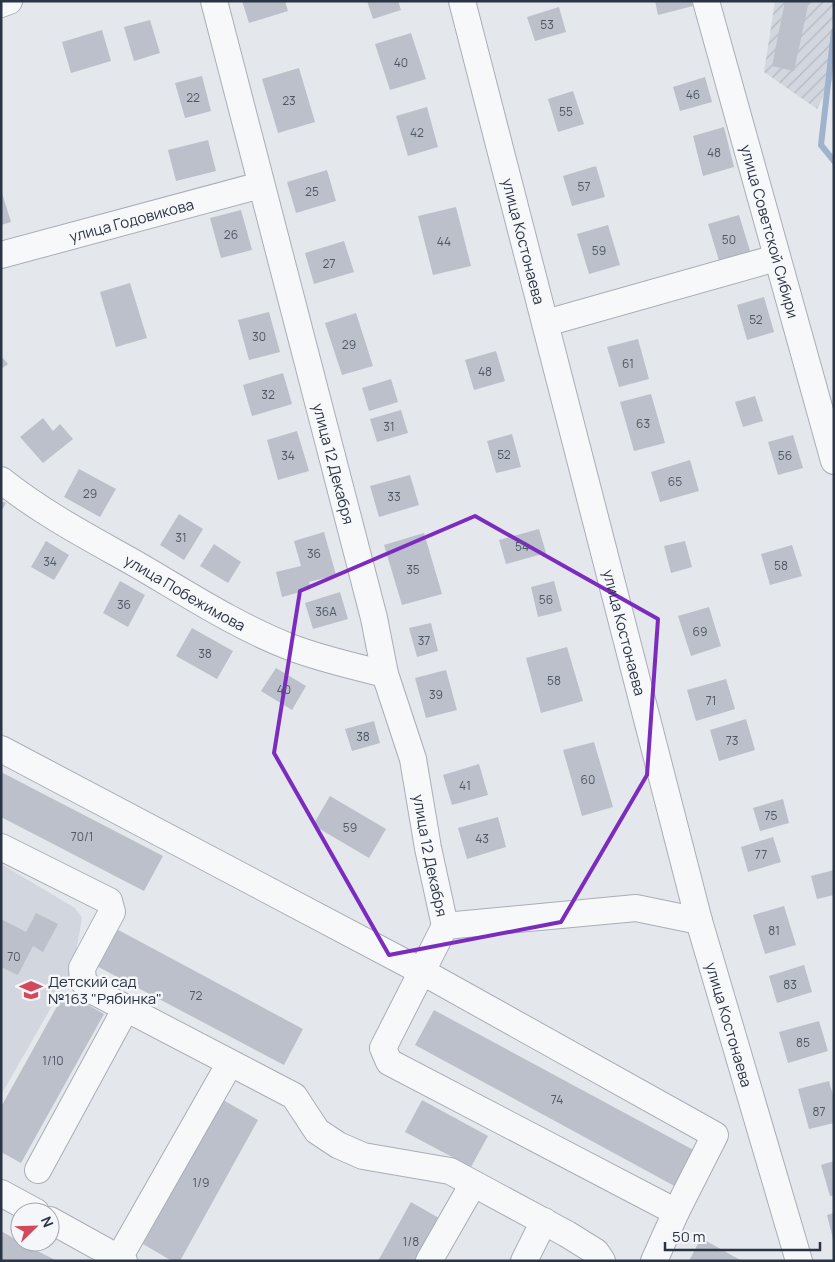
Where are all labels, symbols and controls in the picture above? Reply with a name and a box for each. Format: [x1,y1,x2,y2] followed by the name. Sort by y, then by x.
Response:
[540,16,554,33] house number: 53
[394,54,408,71] house number: 40
[686,86,700,103] house number: 46
[186,89,200,106] house number: 22
[282,92,296,109] house number: 23
[559,103,573,120] house number: 55
[410,124,424,141] house number: 42
[736,142,804,320] street label: улица Советской Сибири
[707,144,721,161] house number: 48
[498,176,550,306] street label: улица Костонаева
[578,178,590,195] house number: 57
[305,183,319,200] house number: 25
[67,193,196,247] street label: улица Годовикова
[224,226,238,243] house number: 26
[722,231,736,248] house number: 50
[437,233,451,250] house number: 44
[592,242,606,259] house number: 59
[323,255,335,272] house number: 27
[749,311,763,328] house number: 52
[252,328,266,345] house number: 30
[342,336,356,353] house number: 29
[622,355,634,372] house number: 61
[478,363,492,380] house number: 48
[261,386,275,403] house number: 32
[308,401,360,527] street label: улица 12 Декабря
[636,415,650,432] house number: 63
[383,418,395,435] house number: 31
[497,446,511,463] house number: 52
[281,447,295,464] house number: 34
[778,447,792,464] house number: 56
[668,473,682,490] house number: 65
[83,485,97,502] house number: 29
[387,488,401,505] house number: 33
[175,529,187,546] house number: 31
[515,538,529,555] house number: 54
[307,545,321,562] house number: 36
[121,549,249,636] street label: улица Побежимова
[43,553,57,570] house number: 34
[774,557,788,574] house number: 58
[406,561,420,578] house number: 35
[598,567,651,698] street label: улица Костонаева
[539,591,553,608] house number: 56
[117,596,131,613] house number: 36
[315,603,337,620] house number: 36А
[693,623,707,640] house number: 69
[418,632,430,649] house number: 37
[198,645,212,662] house number: 38
[547,672,561,689] house number: 58
[277,681,291,698] house number: 40
[429,686,443,703] house number: 39
[706,692,716,709] house number: 71
[356,728,370,745] house number: 38
[726,732,738,749] house number: 73
[581,771,595,788] house number: 60
[459,777,471,794] house number: 41
[409,793,453,919] street label: улица 12 Декабря
[765,807,778,824] house number: 75
[343,819,357,836] house number: 59
[71,828,93,845] house number: 70/1
[475,830,489,847] house number: 43
[755,846,767,863] house number: 77
[768,922,780,939] house number: 81
[7,948,21,965] house number: 70
[701,960,758,1090] street label: улица Костонаева
[48,971,162,1009] place label: Детский сад №163 "Рябинка"
[783,976,797,993] house number: 83
[18,977,44,1003] school or university icon: Детский сад №163 "Рябинка"
[190,987,203,1004] house number: 72
[796,1034,810,1051] house number: 85
[42,1052,64,1069] house number: 1/10
[551,1091,563,1108] house number: 74
[813,1103,826,1120] house number: 87
[193,1174,209,1191] house number: 1/9
[10,1202,60,1252] north arrow
[37,1213,58,1230] text: N
[665,1220,820,1252] scale bar
[672,1226,706,1247] text: 50 m
[403,1233,419,1250] house number: 1/8

